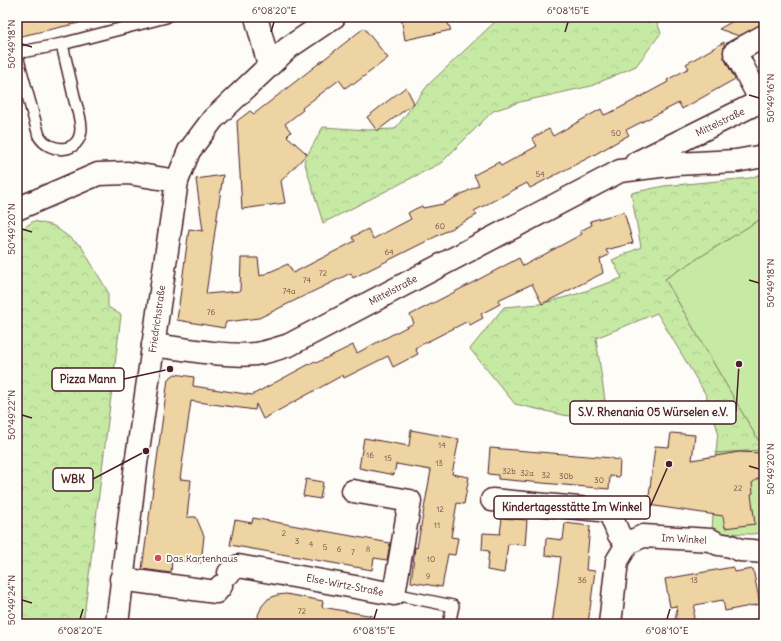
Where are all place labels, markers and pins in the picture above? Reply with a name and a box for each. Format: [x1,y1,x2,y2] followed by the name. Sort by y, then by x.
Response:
[52,368,124,391] callout: Pizza Mann
[570,401,736,424] callout: S.V. Rhenania 05 Würselen e.V.
[53,468,93,491] callout: WBK
[494,496,650,519] callout: Kindertagesstätte Im Winkel
[166,552,238,565] place label: Das Kartenhaus
[153,553,163,563] marker: Das Kartenhaus

